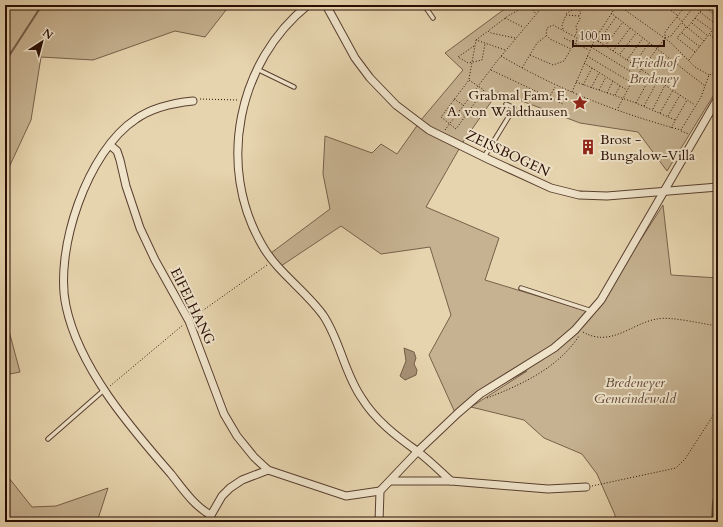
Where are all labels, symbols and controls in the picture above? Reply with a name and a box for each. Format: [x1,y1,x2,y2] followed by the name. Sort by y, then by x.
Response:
[22,22,62,62] north arrow
[573,22,664,48] scale bar
[39,25,56,43] text: N
[579,28,612,44] text: 100 m
[629,53,680,88] park label: Friedhof Bredeney
[447,86,568,121] place label: Grabmal Fam. F. A. von Waldthausen
[571,94,589,112] place icon: Grabmal Fam. F. A. von Waldthausen
[463,126,553,181] street label: ZEISSBOGEN
[600,130,695,165] place label: Brost - Bungalow-Villa
[579,138,597,156] building icon: Brost - Bungalow-Villa
[166,265,219,348] street label: EIFELHANG
[594,373,677,408] park label: Bredeneyer Gemeindewald

